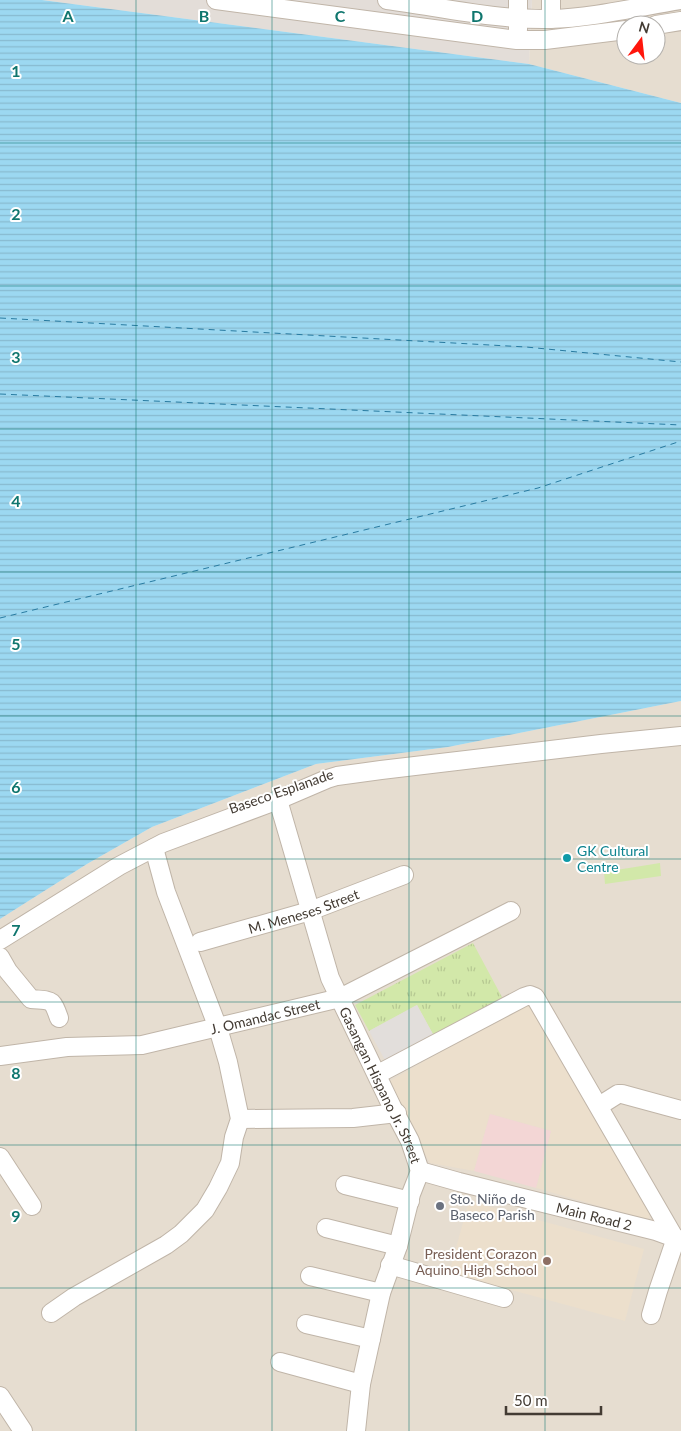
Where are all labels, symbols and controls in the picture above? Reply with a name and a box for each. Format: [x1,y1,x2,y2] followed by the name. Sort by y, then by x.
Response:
[61,6,74,25] text: A
[199,6,209,25] text: B
[335,6,346,25] text: C
[471,6,483,25] text: D
[616,15,666,65] north arrow
[637,17,652,37] text: N
[11,61,21,80] text: 1
[11,204,21,223] text: 2
[11,347,21,366] text: 3
[11,491,21,510] text: 4
[11,634,21,653] text: 5
[226,765,336,817] street label: Baseco Esplanade
[11,777,21,796] text: 6
[577,842,649,875] place label: GK Cultural Centre
[561,852,573,864] marker: GK Cultural Centre
[246,885,361,937] street label: M. Meneses Street
[11,920,21,939] text: 7
[208,995,321,1037] street label: J. Omandac Street
[337,1004,425,1165] street label: Gasangan Hispano Jr. Street
[11,1063,21,1082] text: 8
[450,1190,535,1223] place label: Sto. Niño de Baseco Parish
[555,1198,634,1233] street label: Main Road 2
[434,1200,446,1212] marker: Sto. Niño de Baseco Parish
[11,1206,21,1225] text: 9
[415,1245,537,1278] place label: President Corazon Aquino High School
[541,1255,553,1267] marker: President Corazon Aquino High School
[506,1384,601,1416] scale bar
[514,1391,548,1409] text: 50 m

